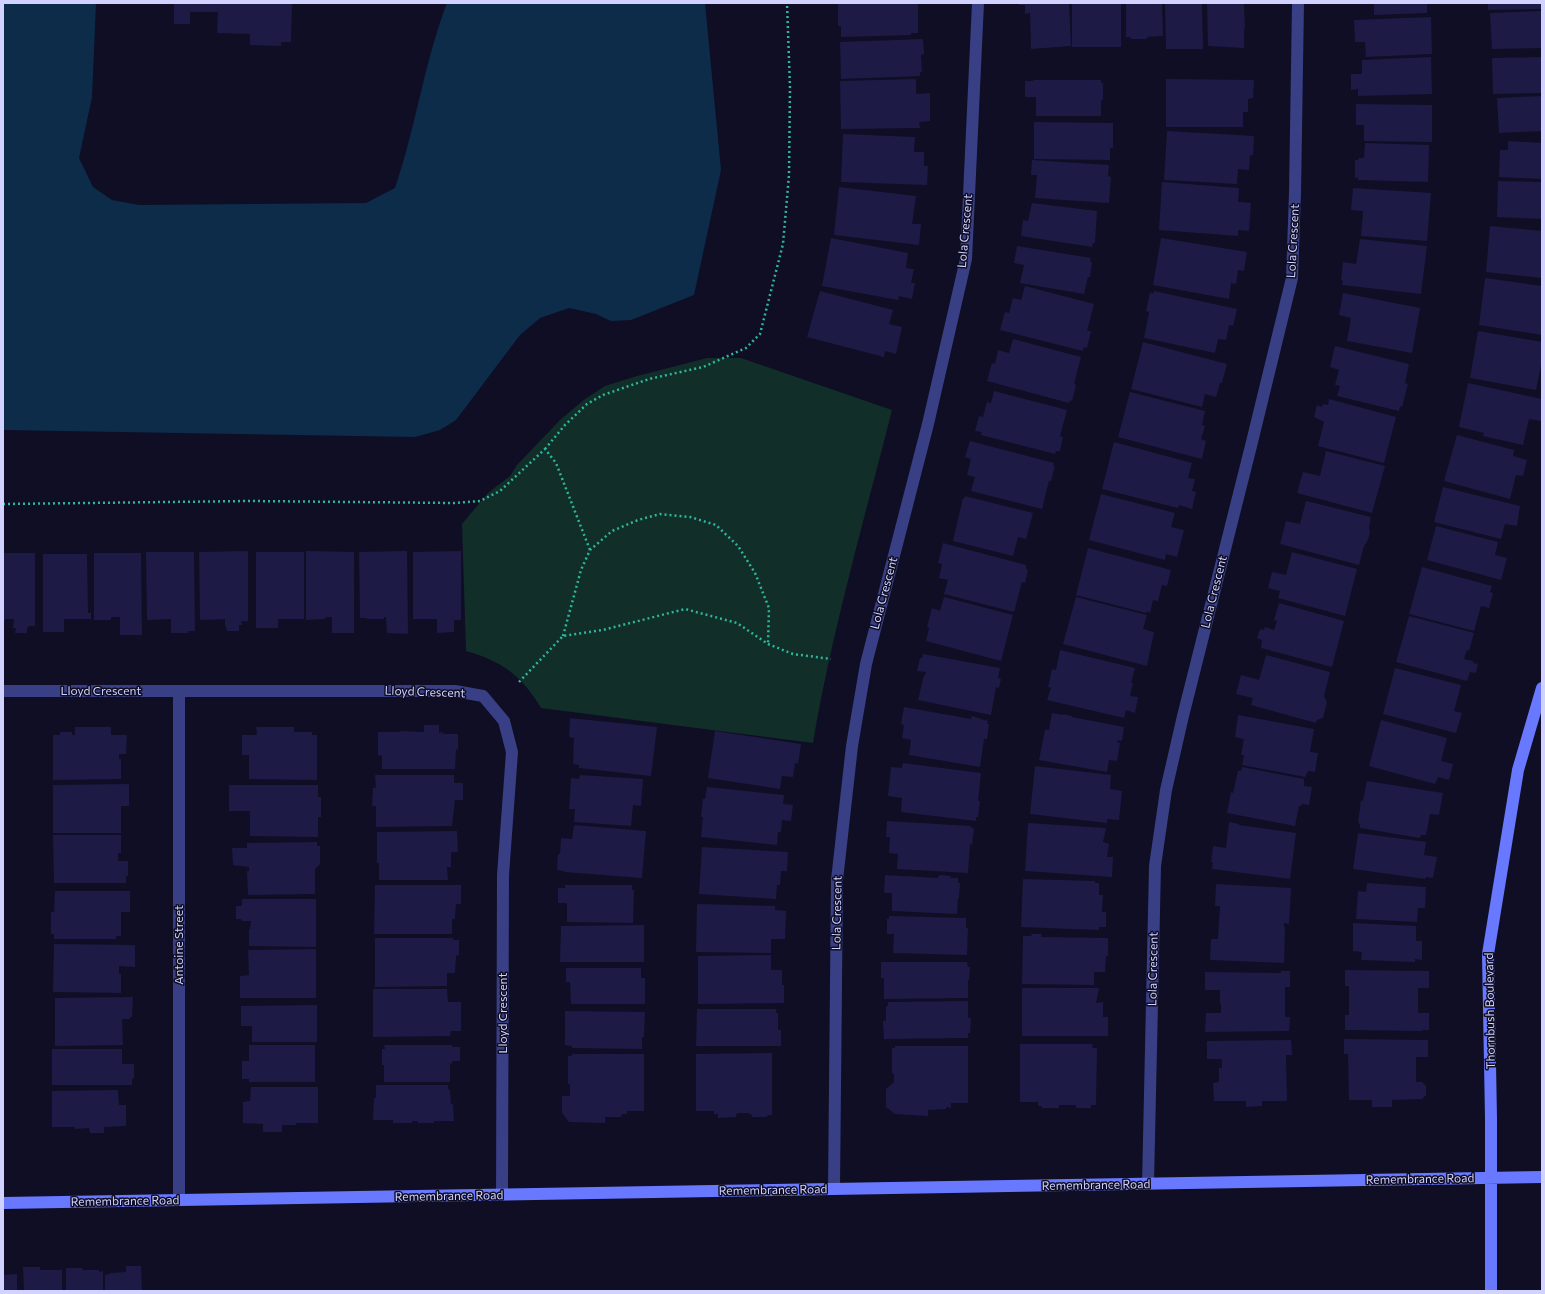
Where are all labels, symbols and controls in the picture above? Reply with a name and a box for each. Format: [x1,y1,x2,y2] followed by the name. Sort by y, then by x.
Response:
[955,193,975,269] street label: Lola Crescent
[1284,204,1302,278] street label: Lola Crescent
[1198,554,1230,630] street label: Lola Crescent
[867,555,901,631] street label: Lola Crescent
[384,683,466,701] street label: Lloyd Crescent
[61,684,141,698] street label: Lloyd Crescent
[829,876,845,950] street label: Lola Crescent
[172,905,186,985] street label: Antoine Street
[1145,932,1161,1006] street label: Lola Crescent
[1482,953,1498,1069] street label: Thornbush Boulevard
[496,973,510,1053] street label: Lloyd Crescent
[1366,1171,1474,1187] street label: Remembrance Road
[1042,1177,1150,1193] street label: Remembrance Road
[719,1182,827,1198] street label: Remembrance Road
[395,1188,503,1204] street label: Remembrance Road
[71,1193,179,1209] street label: Remembrance Road

